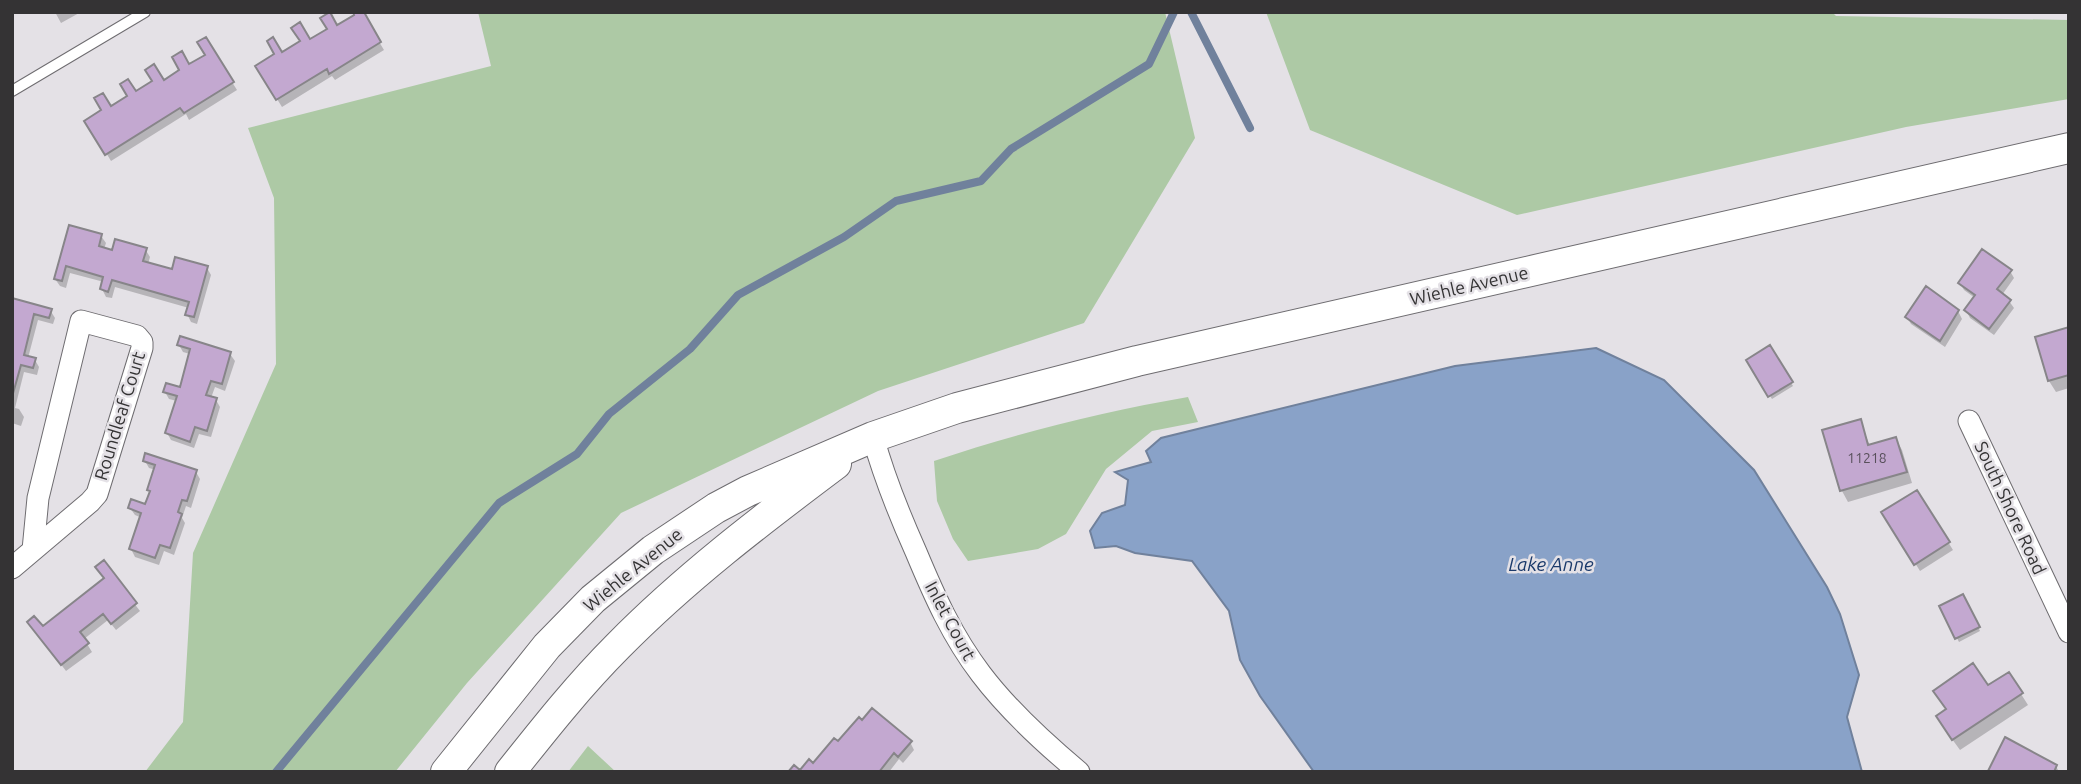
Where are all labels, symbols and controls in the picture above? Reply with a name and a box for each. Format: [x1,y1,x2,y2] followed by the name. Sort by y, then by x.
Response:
[1408,262,1530,308] street label: Wiehle Avenue
[90,349,148,482] street label: Roundleaf Court
[1971,438,2050,577] street label: South Shore Road
[1847,450,1887,466] house number: 11218
[579,523,686,615] street label: Wiehle Avenue
[1508,553,1594,575] water label: Lake Anne
[922,578,980,663] street label: Inlet Court

